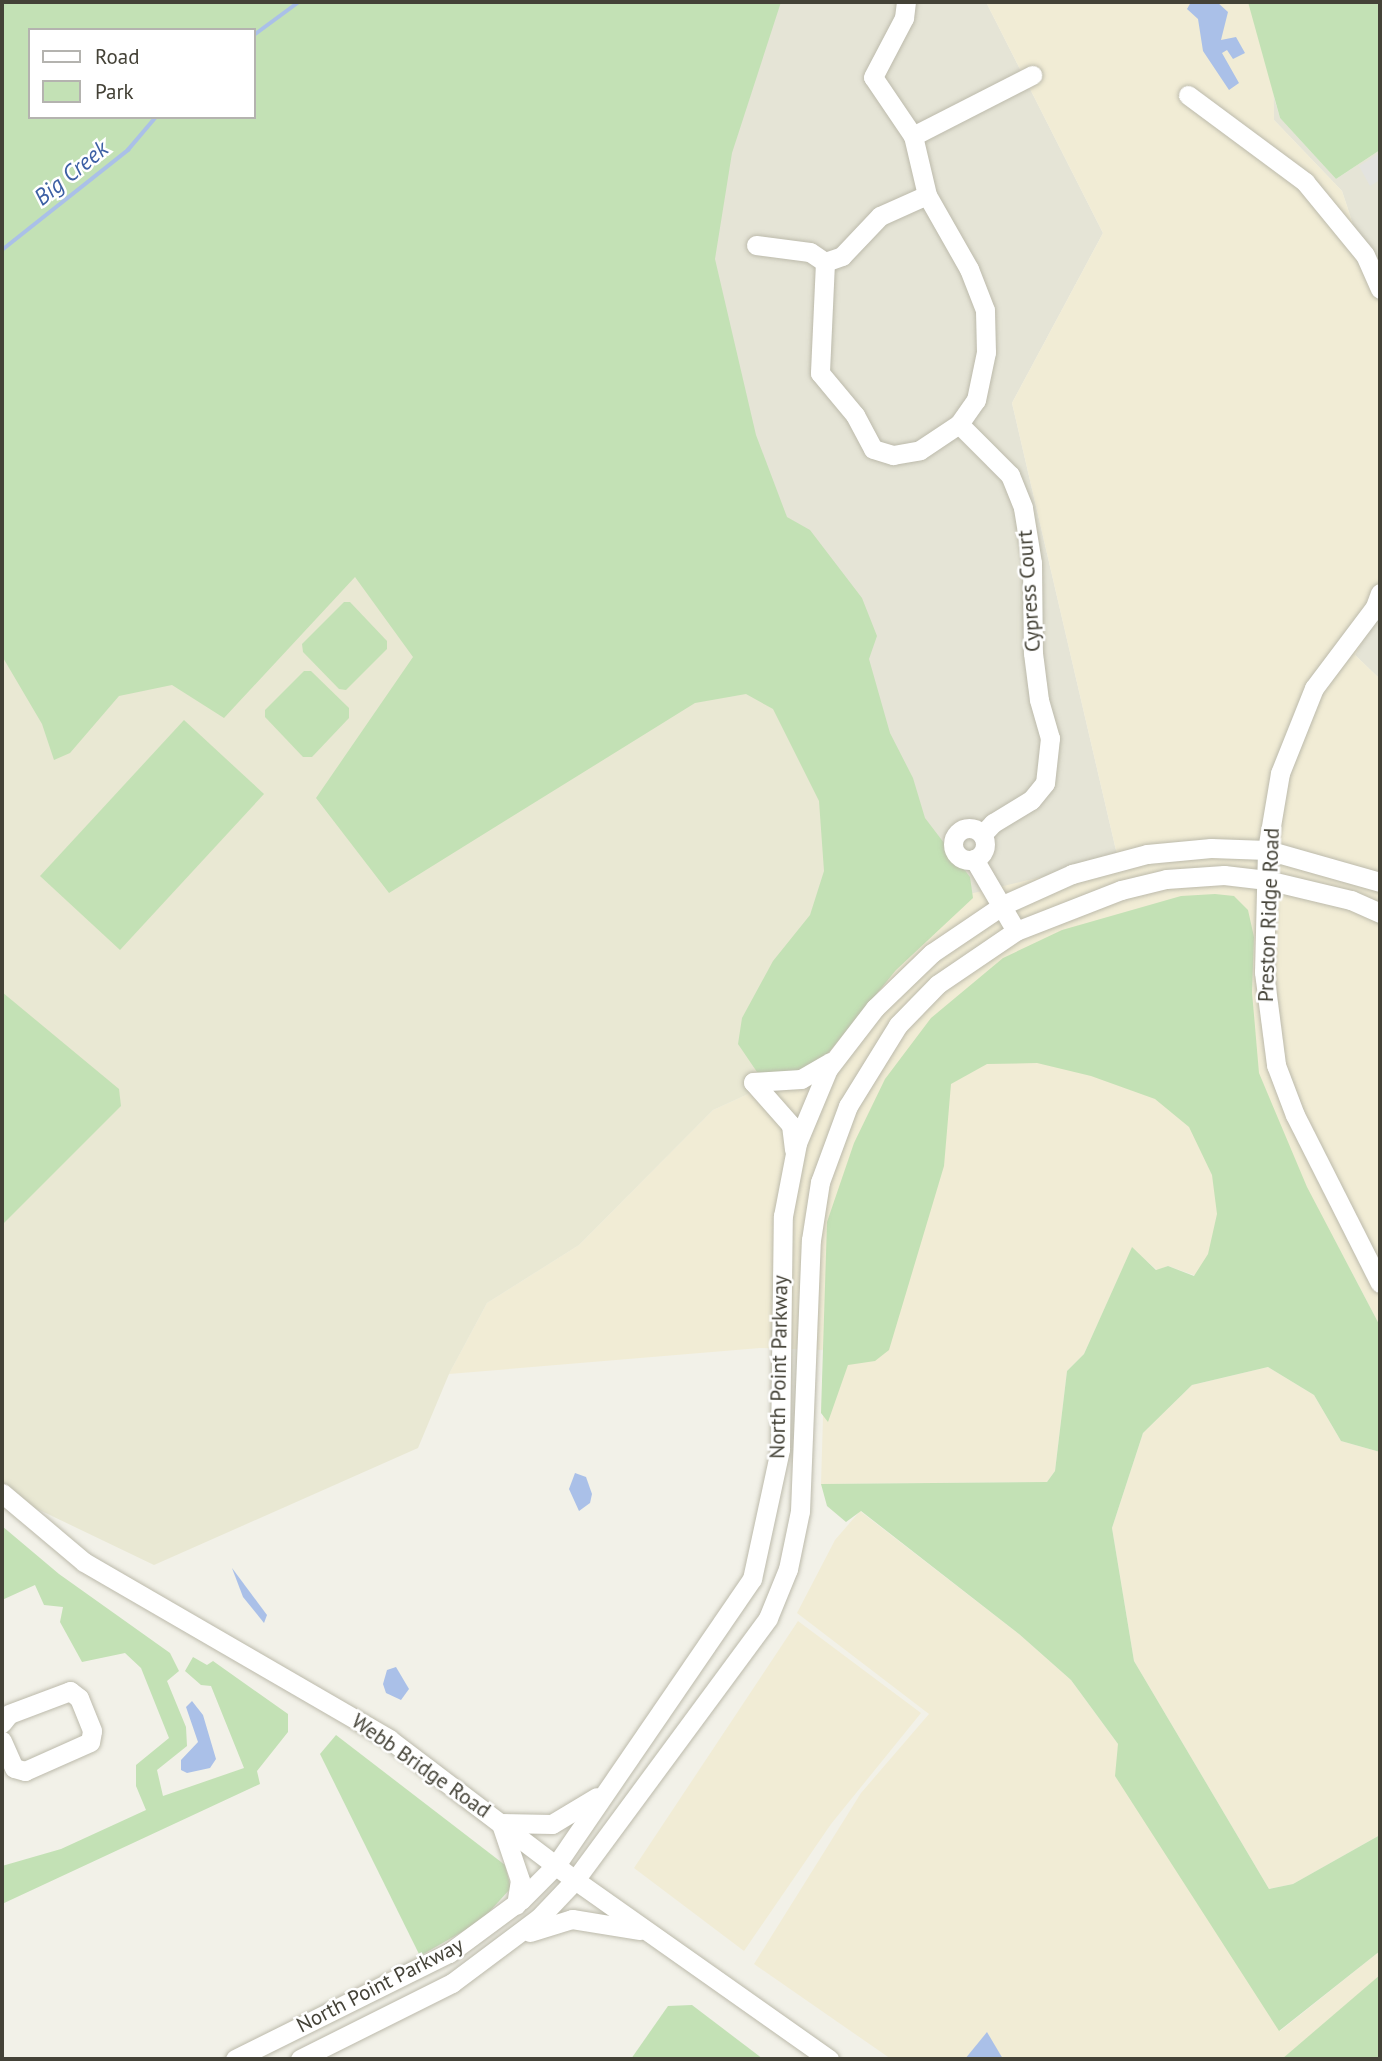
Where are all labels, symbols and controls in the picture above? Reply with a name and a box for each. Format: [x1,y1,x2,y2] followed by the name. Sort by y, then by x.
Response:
[28,28,256,119] legend
[95,43,139,70] text: Road
[95,78,134,105] text: Park
[28,135,114,211] water label: Big Creek
[1012,529,1046,653] street label: Cypress Court
[1253,827,1285,1003] street label: Preston Ridge Road
[765,1275,793,1459] street label: North Point Parkway
[347,1709,495,1823] street label: Webb Bridge Road
[292,1932,468,2038] street label: North Point Parkway

